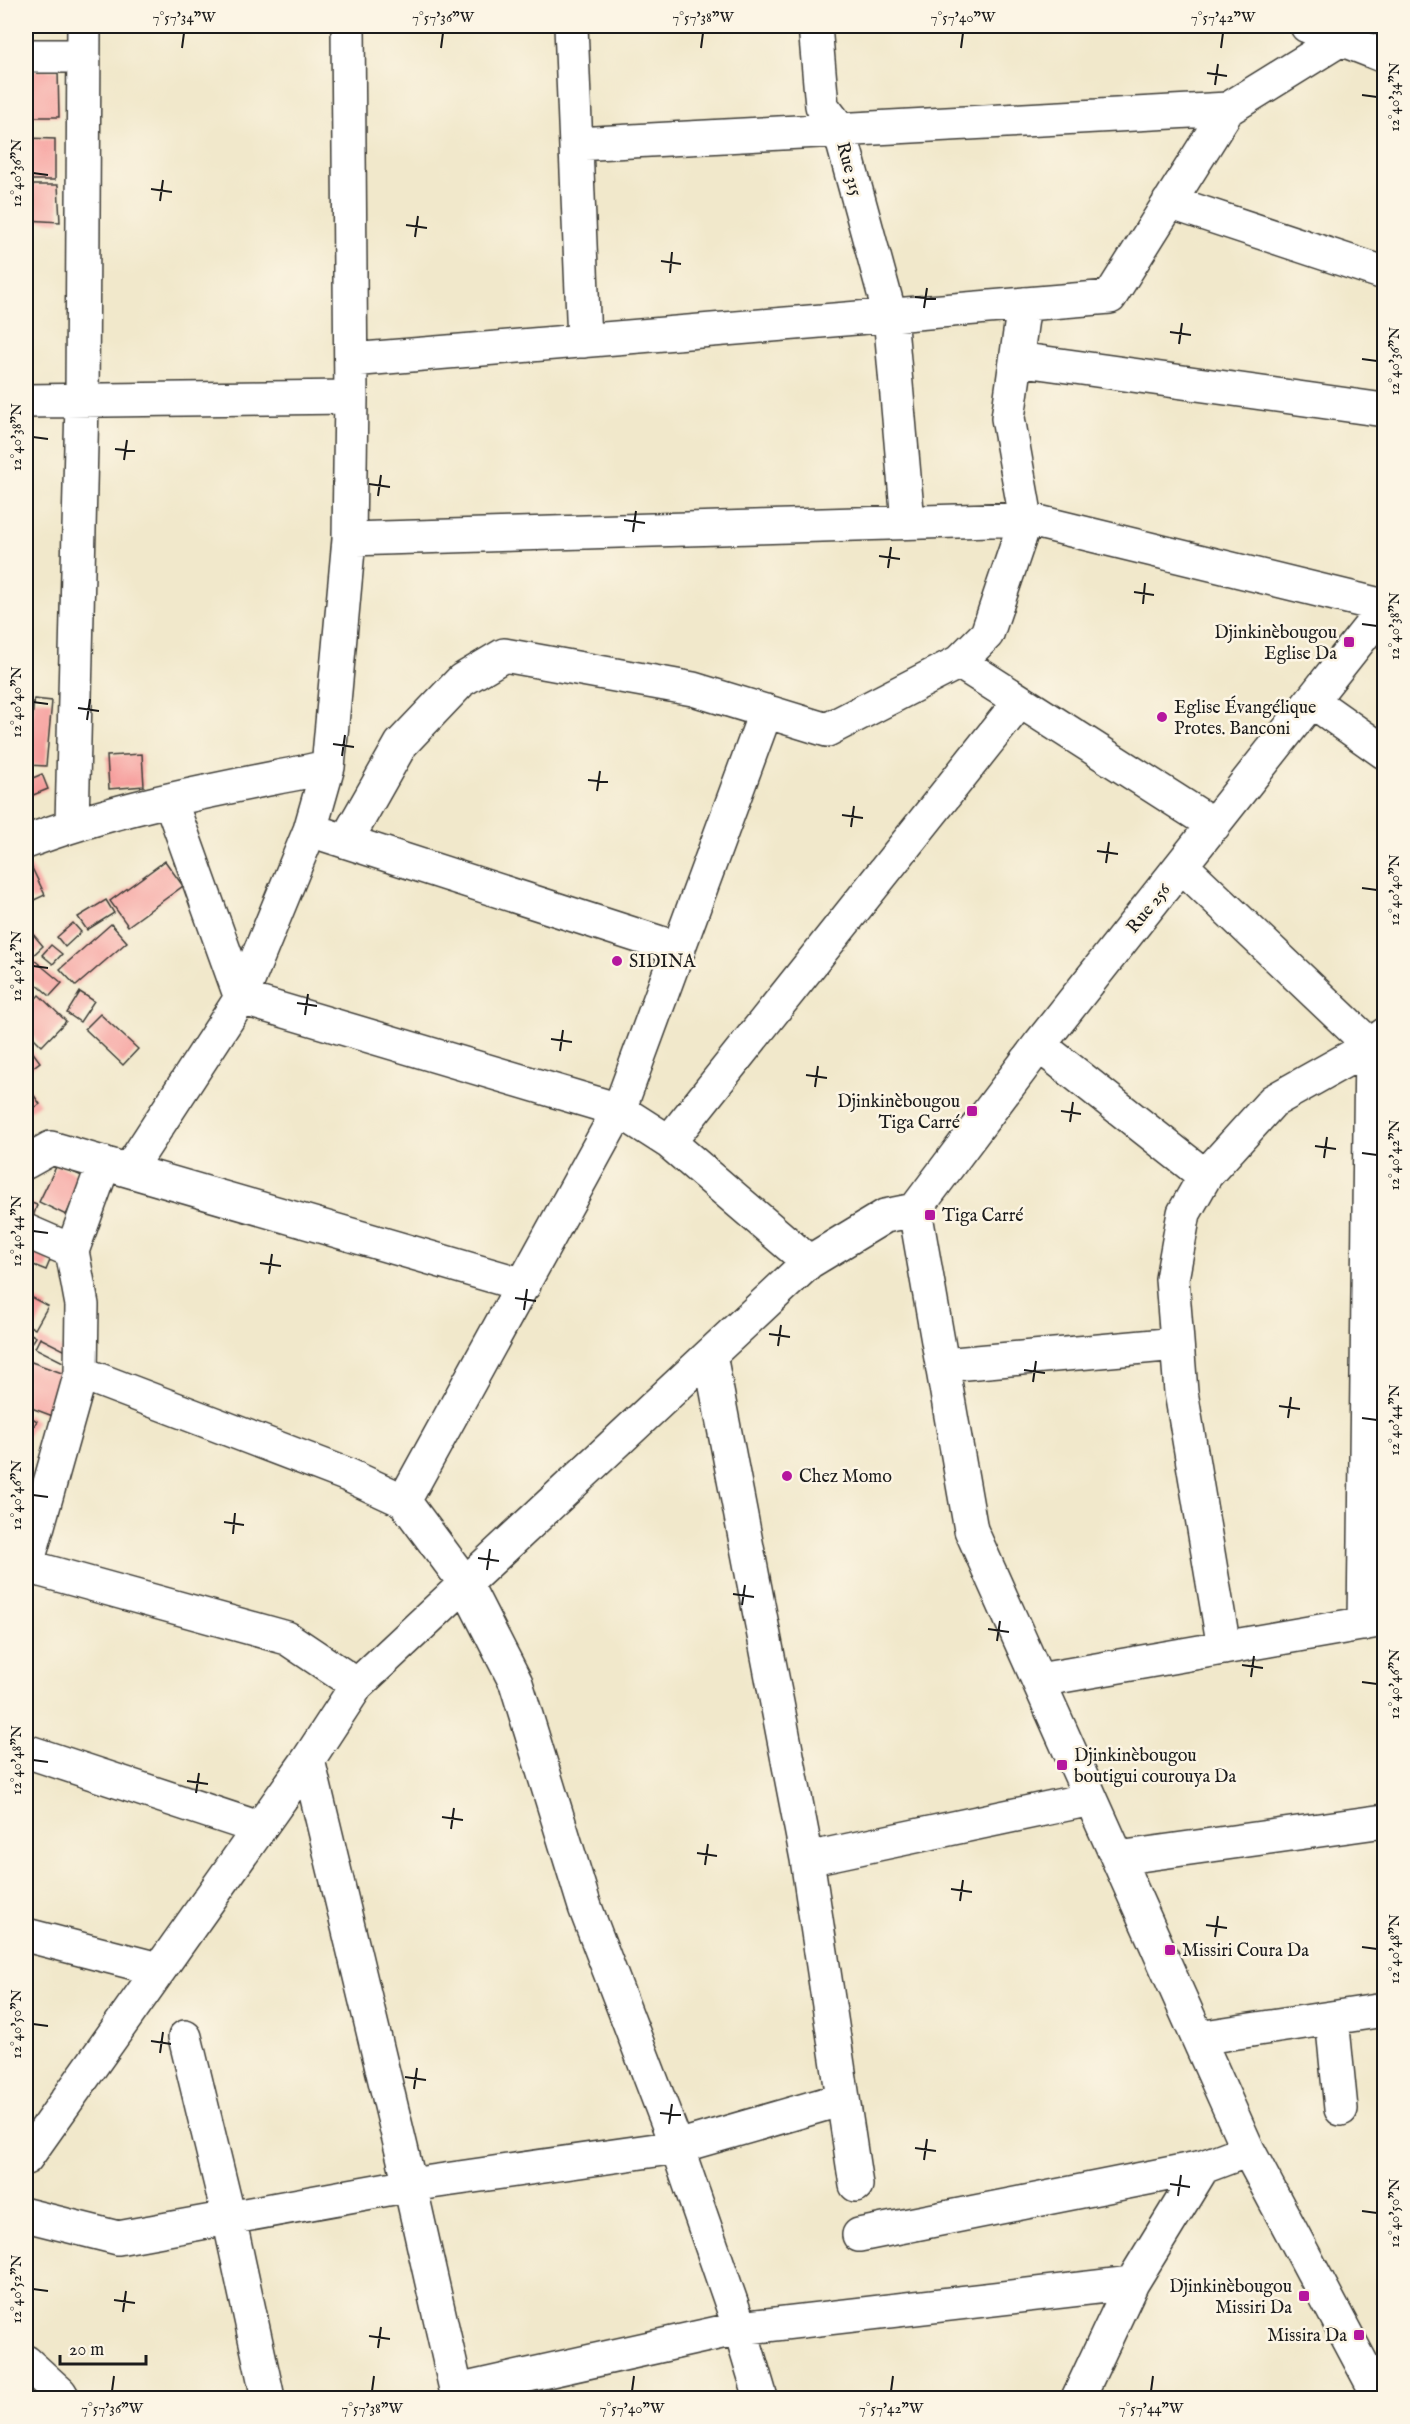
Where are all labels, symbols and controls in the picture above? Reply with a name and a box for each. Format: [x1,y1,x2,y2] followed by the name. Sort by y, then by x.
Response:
[152,8,216,27] text: 7°57'34"W
[412,8,475,27] text: 7°57'36"W
[672,8,734,27] text: 7°57'38"W
[931,8,996,27] text: 7°57'40"W
[1191,8,1256,27] text: 7°57'42"W
[1385,62,1404,132] text: 12°40'34"N
[7,139,26,207] text: 12°40'36"N
[830,140,867,199] street label: Rue 315
[1385,327,1404,395] text: 12°40'36"N
[7,403,26,471] text: 12°40'38"N
[1385,592,1404,660] text: 12°40'38"N
[1214,622,1337,666] place label: Djinkinèbougou Eglise Da
[1342,635,1356,649] marker: Djinkinèbougou Eglise Da
[7,666,26,738] text: 12°40'40"N
[1174,695,1316,741] place label: Eglise Évangélique Protes. Banconi
[1155,710,1169,724] marker: Eglise Évangélique Protes. Banconi
[1385,854,1404,926] text: 12°40'40"N
[1122,879,1176,939] street label: Rue 256
[7,930,26,1002] text: 12°40'42"N
[629,951,696,974] place label: SIDINA
[610,954,624,968] marker: SIDINA
[837,1091,960,1135] place label: Djinkinèbougou Tiga Carré
[965,1104,979,1118] marker: Djinkinèbougou Tiga Carré
[1385,1119,1404,1191] text: 12°40'42"N
[7,1195,26,1267] text: 12°40'44"N
[942,1205,1024,1228] place label: Tiga Carré
[923,1208,937,1222] marker: Tiga Carré
[1385,1384,1404,1456] text: 12°40'44"N
[7,1460,26,1530] text: 12°40'46"N
[799,1466,892,1489] place label: Chez Momo
[780,1469,794,1483] marker: Chez Momo
[1385,1649,1404,1719] text: 12°40'46"N
[7,1725,26,1795] text: 12°40'48"N
[1074,1745,1237,1789] place label: Djinkinèbougou boutigui courouya Da
[1055,1758,1069,1772] marker: Djinkinèbougou boutigui courouya Da
[1385,1914,1404,1984] text: 12°40'48"N
[1182,1940,1309,1963] place label: Missiri Coura Da
[1163,1943,1177,1957] marker: Missiri Coura Da
[7,1989,26,2059] text: 12°40'50"N
[1385,2178,1404,2248] text: 12°40'50"N
[7,2254,26,2324] text: 12°40'52"N
[1169,2276,1292,2320] place label: Djinkinèbougou Missiri Da
[1297,2289,1311,2303] marker: Djinkinèbougou Missiri Da
[1267,2325,1347,2348] place label: Missira Da
[60,2328,146,2366] scale bar
[1352,2328,1366,2342] marker: Missira Da
[69,2339,104,2362] text: 20 m
[81,2399,144,2418] text: 7°57'36"W
[341,2399,403,2418] text: 7°57'38"W
[600,2399,665,2418] text: 7°57'40"W
[859,2399,924,2418] text: 7°57'42"W
[1119,2399,1184,2418] text: 7°57'44"W

